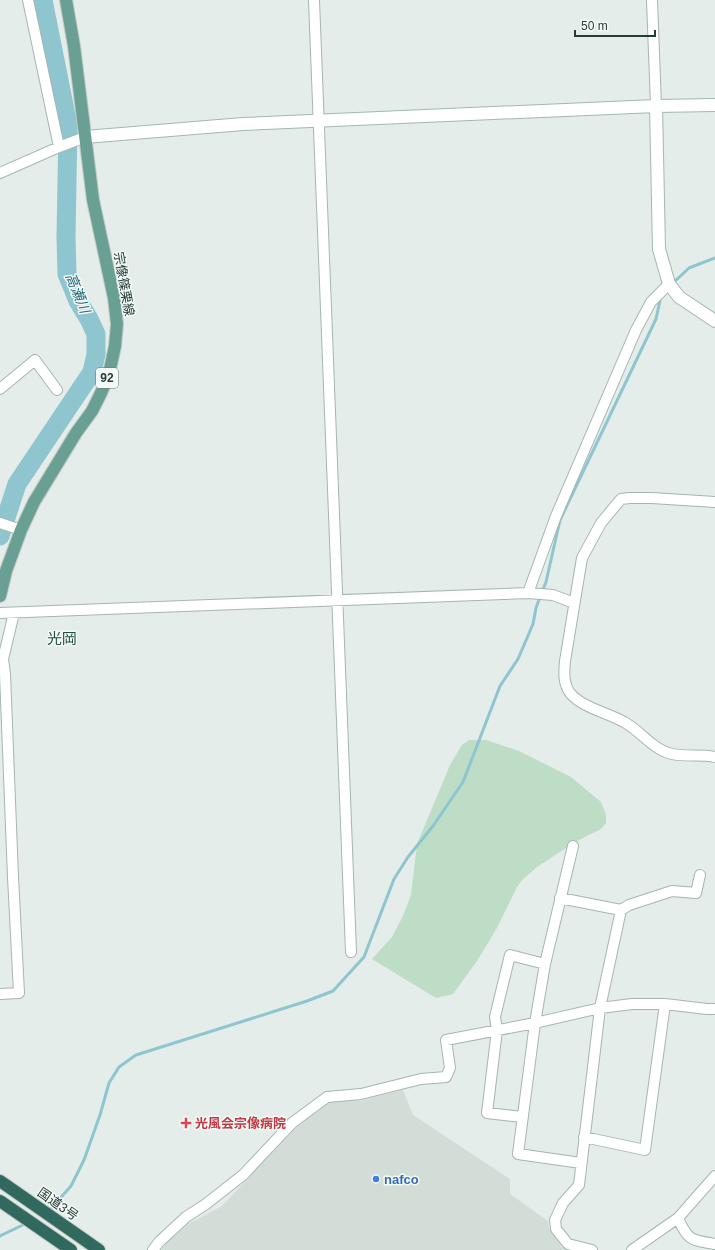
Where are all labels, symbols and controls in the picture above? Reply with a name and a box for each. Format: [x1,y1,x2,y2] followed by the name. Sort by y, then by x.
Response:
[575,12,655,38] scale bar
[581,19,608,33] text: 50 m
[111,251,137,317] street label: 宗像篠栗線
[63,271,94,317] water label: 高瀬川
[96,368,118,388] road number: 92
[47,630,77,647] district label: 光岡
[195,1116,286,1131] place label: 光風会宗像病院
[180,1117,192,1129] marker: 光風会宗像病院
[384,1172,419,1187] place label: nafco
[371,1174,381,1184] marker: nafco
[35,1185,81,1223] street label: 国道3号

